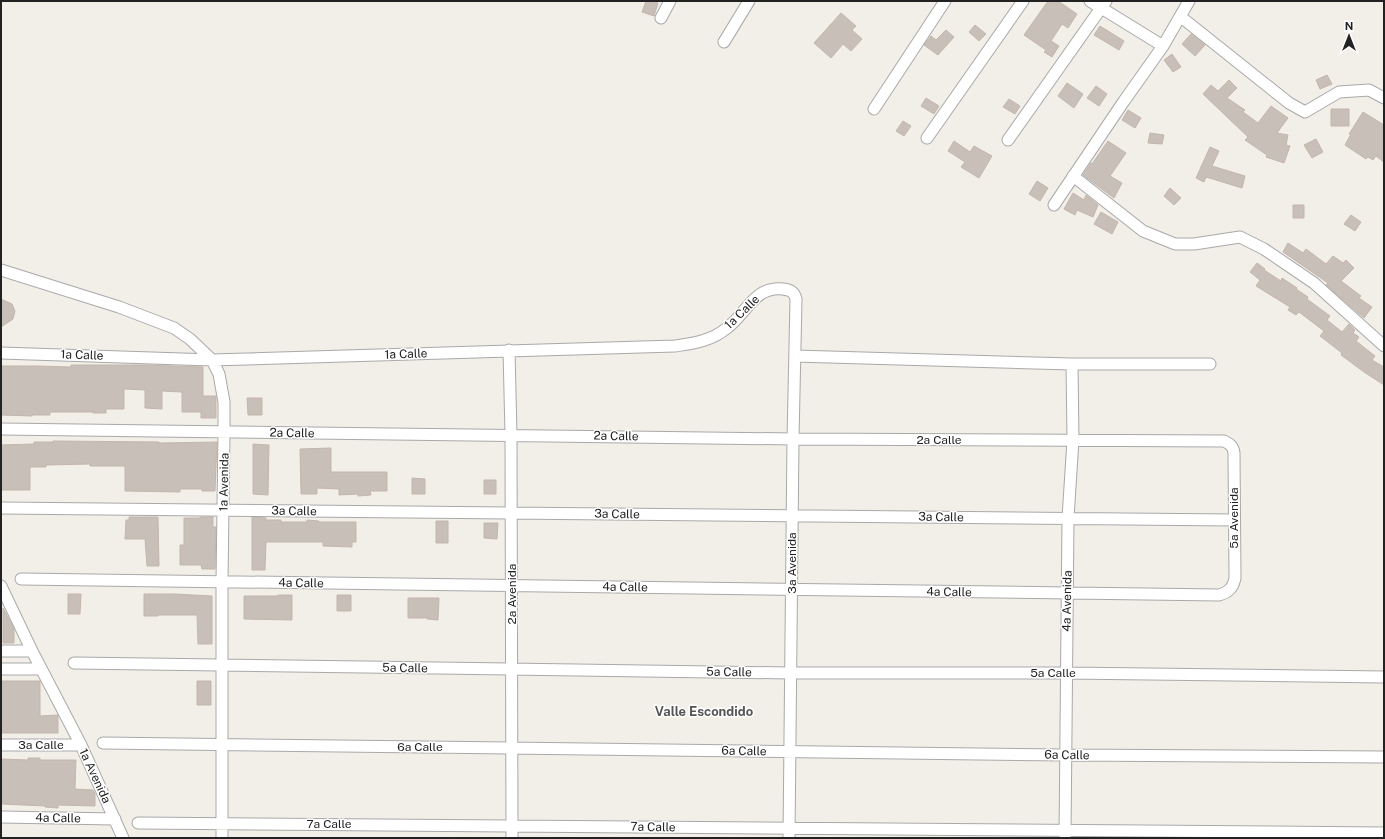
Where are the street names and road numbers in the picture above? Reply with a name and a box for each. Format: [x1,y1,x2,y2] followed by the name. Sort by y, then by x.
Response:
[722,292,762,332] street label: 1a Calle
[384,346,428,362] street label: 1a Calle
[60,347,104,363] street label: 1a Calle
[269,426,315,440] street label: 2a Calle
[593,429,639,443] street label: 2a Calle
[916,433,962,447] street label: 2a Calle
[216,453,232,511] street label: 1a Avenida
[1227,487,1241,549] street label: 5a Avenida
[271,504,317,518] street label: 3a Calle
[594,507,640,521] street label: 3a Calle
[918,510,964,524] street label: 3a Calle
[785,532,799,594] street label: 3a Avenida
[505,564,519,624] street label: 2a Avenida
[1059,570,1075,632] street label: 4a Avenida
[278,576,324,590] street label: 4a Calle
[602,580,648,594] street label: 4a Calle
[926,585,972,599] street label: 4a Calle
[382,661,428,675] street label: 5a Calle
[706,665,752,679] street label: 5a Calle
[1030,666,1076,680] street label: 5a Calle
[18,738,64,752] street label: 3a Calle
[397,740,443,754] street label: 6a Calle
[721,744,767,758] street label: 6a Calle
[76,746,114,806] street label: 1a Avenida
[1044,748,1090,762] street label: 6a Calle
[35,811,81,825] street label: 4a Calle
[306,817,352,831] street label: 7a Calle
[630,820,676,834] street label: 7a Calle

